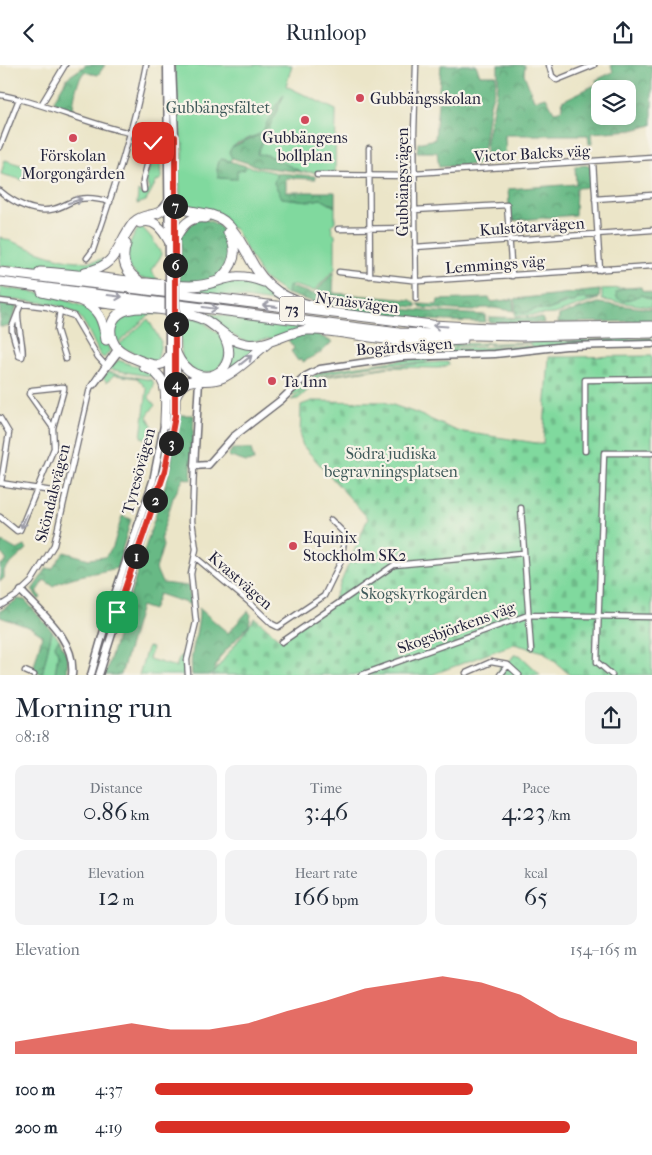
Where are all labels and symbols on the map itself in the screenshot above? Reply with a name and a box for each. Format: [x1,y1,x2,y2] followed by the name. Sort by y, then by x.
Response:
[370,89,482,108] place label: Gubbängsskolan
[354,92,366,104] marker: Gubbängsskolan
[166,98,271,117] park label: Gubbängsfältet
[299,114,311,126] marker: Gubbängens bollplan
[132,122,174,164] pin
[393,127,412,237] street label: Gubbängsvägen
[262,128,348,165] place label: Gubbängens bollplan
[67,132,79,144] marker: Förskolan Morgongården
[472,141,591,166] street label: Victor Balcks väg
[21,146,125,183] place label: Förskolan Morgongården
[162,193,188,219] pin: 7
[67,195,83,205] one-way arrow
[479,213,586,240] street label: Kulstötarvägen
[445,252,546,277] street label: Lemmings väg
[162,253,188,277] pin: 6
[314,288,400,317] street label: Nynäsvägen
[106,291,122,301] one-way arrow
[280,297,304,321] road number: 73
[262,301,278,311] one-way arrow
[202,303,218,313] one-way arrow
[164,311,188,337] pin: 5
[433,321,449,330] one-way arrow
[355,334,454,359] street label: Bogårdsvägen
[239,355,252,366] one-way arrow
[164,371,188,397] pin: 4
[282,372,328,391] place label: Ta Inn
[266,375,278,387] marker: Ta Inn
[118,425,159,516] street label: Tyresövägen
[158,431,184,455] pin: 3
[31,441,74,544] street label: Sköndalsvägen
[323,444,459,481] park label: Södra judiska begravningsplatsen
[142,487,168,513] pin: 2
[19,513,29,528] one-way arrow
[303,528,407,565] place label: Equinix Stockholm SK2
[287,540,299,552] marker: Equinix Stockholm SK2
[124,543,148,569] pin: 1
[205,547,277,614] street label: Kvastvägen
[361,584,488,603] park label: Skogskyrkogården
[96,591,138,633] pin
[395,597,518,658] street label: Skogsbjörkens väg

